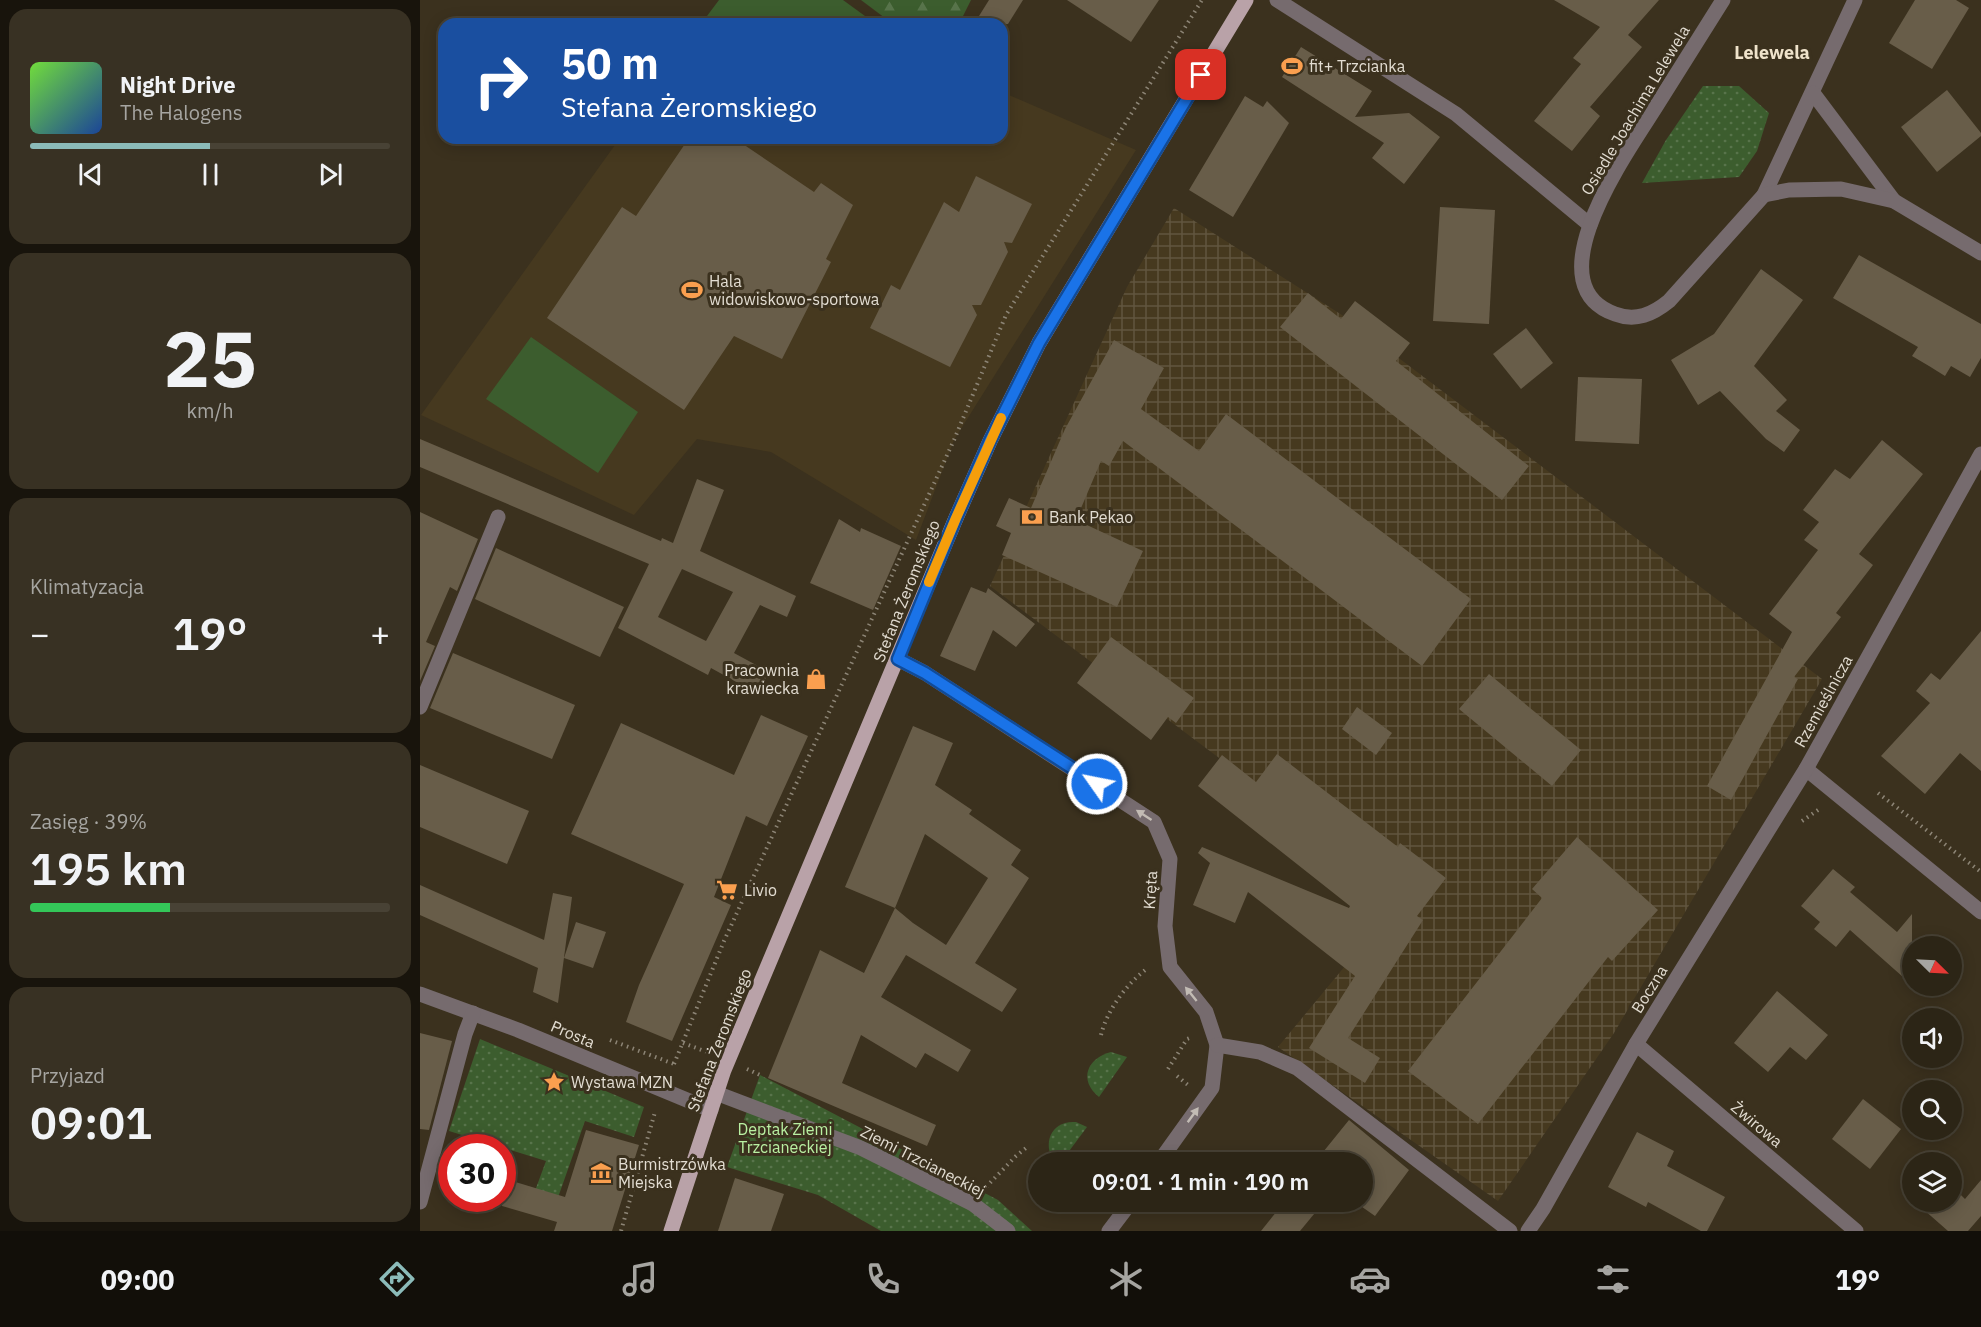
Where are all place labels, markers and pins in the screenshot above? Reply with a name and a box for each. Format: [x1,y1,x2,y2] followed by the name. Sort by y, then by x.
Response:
[1175,49,1226,100] pin
[1280,54,1304,78] sports icon: fit+ Trzcianka
[1309,56,1406,76] place label: fit+ Trzcianka
[709,271,880,309] place label: Hala widowiskowo-sportowa
[680,278,704,302] sports icon: Hala widowiskowo-sportowa
[1020,505,1044,529] bank icon: Bank Pekao
[1049,507,1133,527] place label: Bank Pekao
[724,660,799,698] place label: Pracownia krawiecka
[804,667,828,691] shop icon: Pracownia krawiecka
[715,878,739,902] supermarket icon: Livio
[744,880,777,900] place label: Livio
[542,1070,566,1094] place icon: Wystawa MZN
[571,1072,673,1092] place label: Wystawa MZN
[618,1154,726,1192] place label: Burmistrzówka Miejska
[589,1161,613,1185] museum icon: Burmistrzówka Miejska

